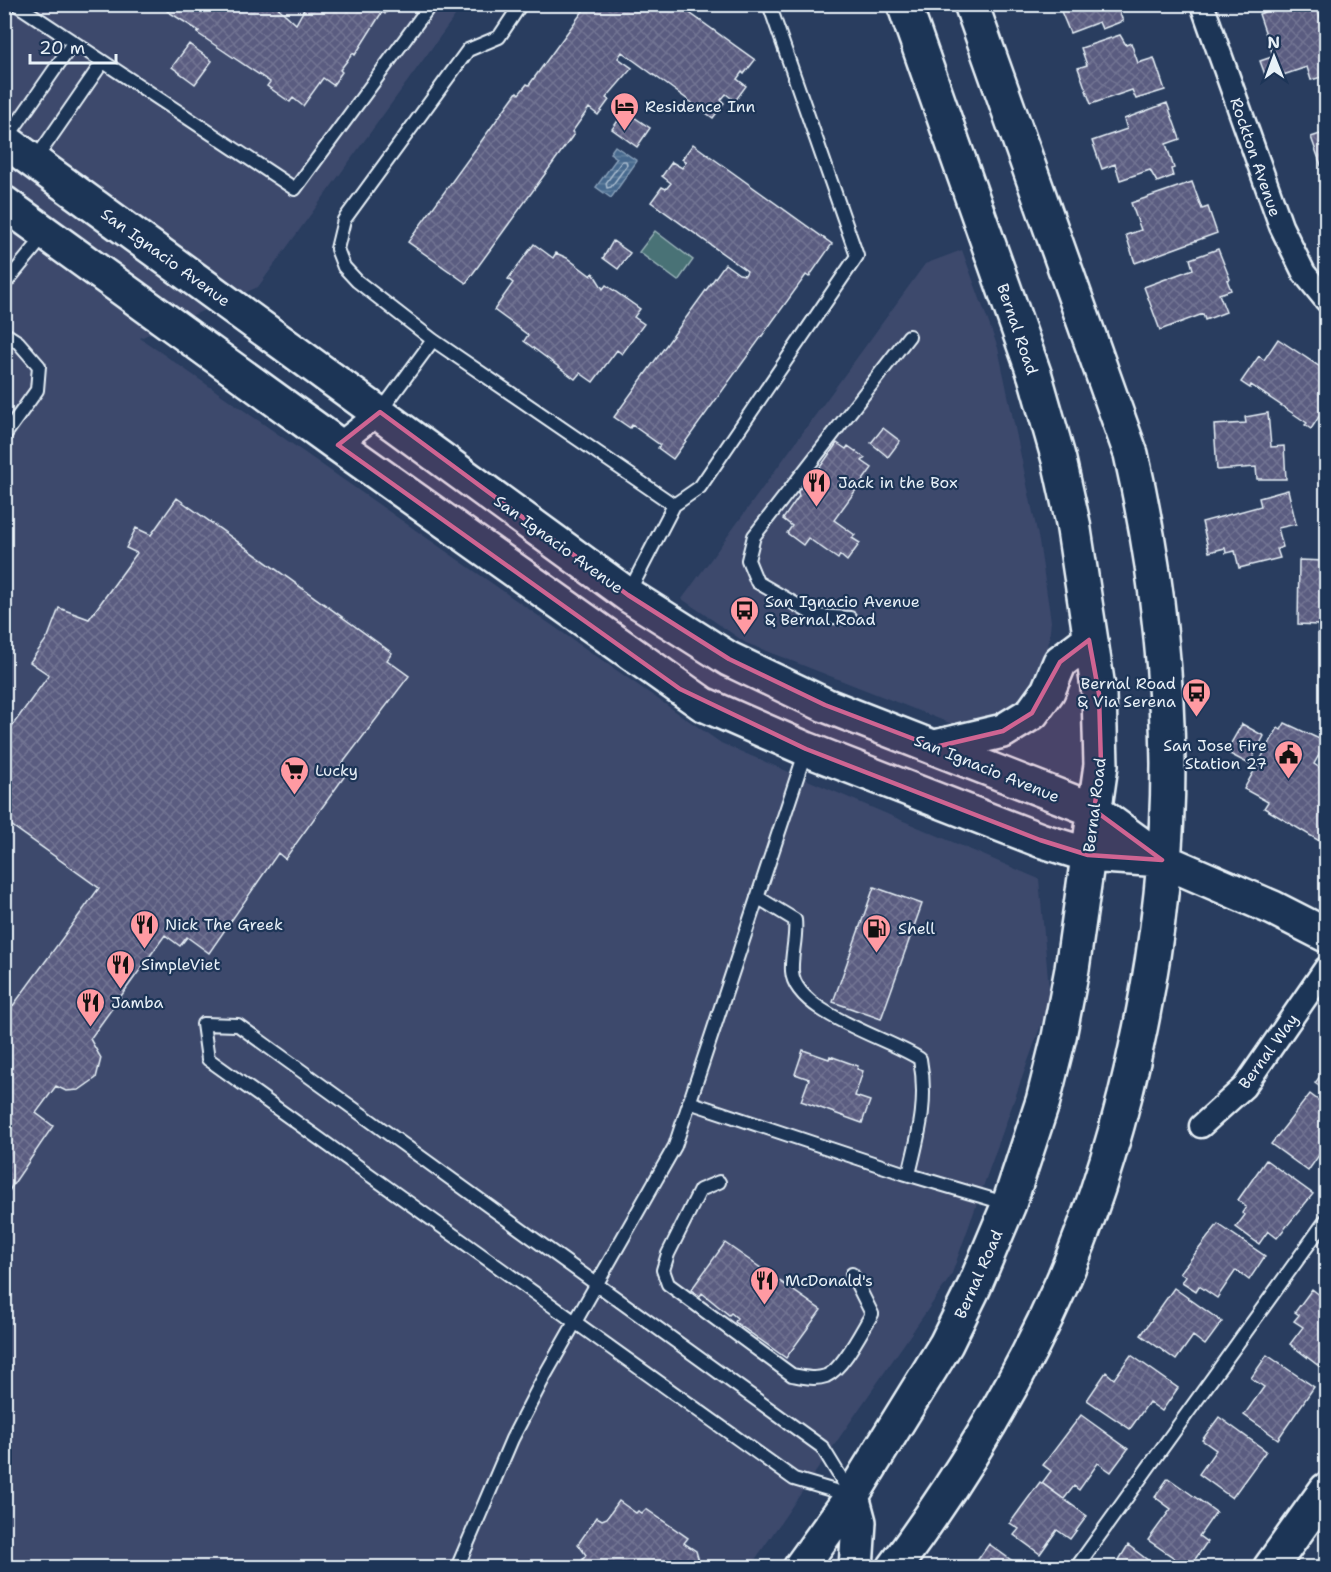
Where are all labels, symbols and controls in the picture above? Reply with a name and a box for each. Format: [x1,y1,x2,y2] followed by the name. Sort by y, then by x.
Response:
[30,27,116,65] scale bar
[1244,27,1304,87] north arrow
[1267,32,1280,53] text: N
[39,36,85,60] text: 20 m
[608,90,640,132] hotel icon: Residence Inn
[1225,95,1286,219] street label: Rockton Avenue
[645,96,755,117] place label: Residence Inn
[97,203,235,311] street label: San Ignacio Avenue
[992,281,1043,378] street label: Bernal Road
[801,466,833,508] restaurant icon: Jack in the Box
[838,472,958,493] place label: Jack in the Box
[490,490,628,598] street label: San Ignacio Avenue
[765,591,920,630] place label: San Ignacio Avenue & Bernal Road
[728,594,760,636] bus stop icon: San Ignacio Avenue & Bernal Road
[1077,673,1176,712] place label: Bernal Road & Via Serena
[1181,676,1213,718] bus stop icon: Bernal Road & Via Serena
[911,730,1063,807] street label: San Ignacio Avenue
[1163,735,1267,774] place label: San Jose Fire Station 27
[1272,738,1304,780] public building icon: San Jose Fire Station 27
[278,754,310,796] supermarket icon: Lucky
[1078,757,1111,854] street label: Bernal Road
[315,760,358,781] place label: Lucky
[128,908,160,950] restaurant icon: Nick The Greek
[861,912,893,954] fuel station icon: Shell
[165,914,283,935] place label: Nick The Greek
[898,918,935,939] place label: Shell
[104,948,136,990] restaurant icon: SimpleViet
[141,954,221,975] place label: SimpleViet
[74,986,106,1028] restaurant icon: Jamba
[111,992,164,1013] place label: Jamba
[1234,1009,1303,1093] street label: Bernal Way
[950,1226,1007,1322] street label: Bernal Road
[748,1264,780,1306] restaurant icon: McDonald's
[785,1270,873,1291] place label: McDonald's

